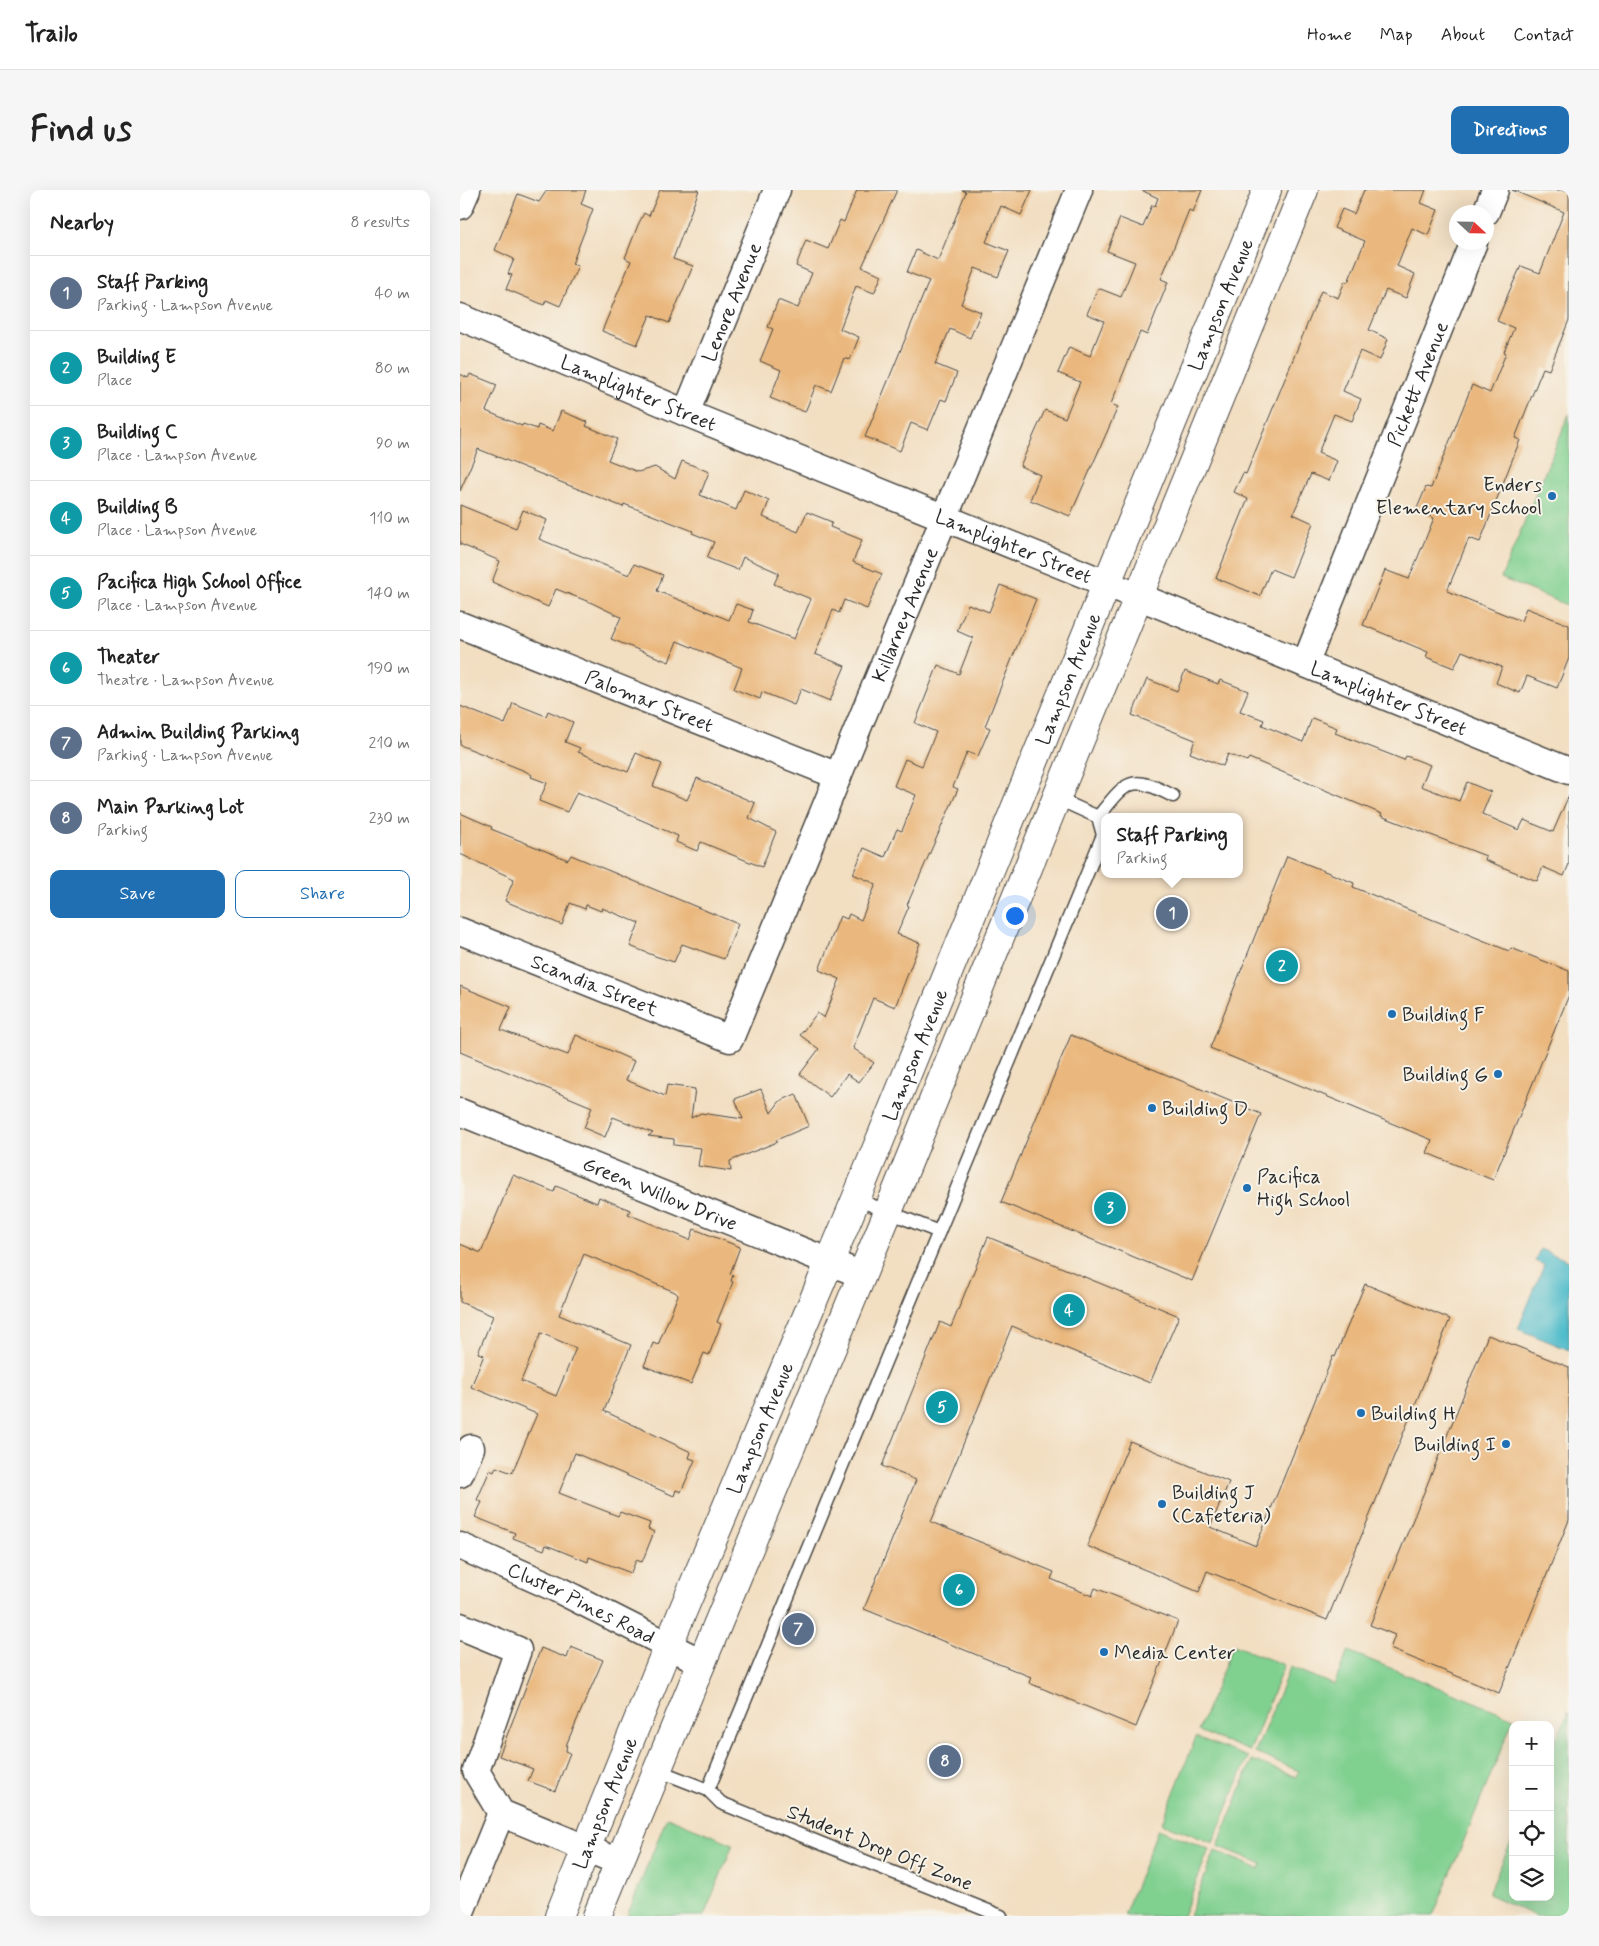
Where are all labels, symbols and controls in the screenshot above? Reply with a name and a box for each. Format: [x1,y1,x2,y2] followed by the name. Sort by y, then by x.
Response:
[25,19,78,50] text: Trailo
[1307,23,1352,47] text: Home
[1380,23,1413,47] text: Map
[1441,23,1485,47] text: About
[1513,23,1574,47] text: Contact
[1451,106,1569,154] button: Directions
[30,107,132,153] text: Find us
[1449,205,1494,250] north arrow
[50,209,114,237] text: Nearby
[350,212,410,233] text: 8 results
[1183,235,1261,375] street label: Lampson Avenue
[696,239,769,366] street label: Lenore Avenue
[97,270,208,295] text: Staff Parking
[62,283,70,304] text: 1
[374,283,410,304] text: 40 m
[97,295,273,316] text: Parking · Lampson Avenue
[1381,317,1456,451] street label: Pickett Avenue
[97,345,176,370] text: Building E
[556,349,720,439] street label: Lamplighter Street
[62,358,70,379] text: 2
[375,358,410,379] text: 80 m
[97,370,132,391] text: Place
[97,420,177,445] text: Building C
[62,433,70,454] text: 3
[376,433,410,454] text: 90 m
[97,445,257,466] text: Place · Lampson Avenue
[1376,472,1542,522] place label: Enders Elementary School
[1546,490,1558,502] marker: Enders Elementary School
[97,495,178,520] text: Building B
[931,503,1095,591] street label: Lamplighter Street
[61,508,71,529] text: 4
[369,508,410,529] text: 110 m
[97,520,257,541] text: Place · Lampson Avenue
[866,543,946,686] street label: Killarney Avenue
[97,570,302,595] text: Pacifica High School Office
[61,583,71,604] text: 5
[366,583,410,604] text: 140 m
[97,595,257,616] text: Place · Lampson Avenue
[1030,609,1108,750] street label: Lampson Avenue
[97,645,160,670] text: Theater
[1306,656,1471,743] street label: Lamplighter Street
[62,658,70,679] text: 6
[367,658,410,679] text: 190 m
[581,664,717,740] street label: Palomar Street
[97,670,274,691] text: Theatre · Lampson Avenue
[97,720,299,745] text: Admin Building Parking
[61,733,71,754] text: 7
[369,733,410,754] text: 210 m
[97,745,273,766] text: Parking · Lampson Avenue
[97,795,244,820] text: Main Parking Lot
[61,808,71,829] text: 8
[369,808,410,829] text: 230 m
[1101,813,1243,878] popup
[97,820,148,841] text: Parking
[1116,823,1228,848] text: Staff Parking
[1116,848,1168,869] text: Parking
[50,870,225,918] button: Save
[235,870,410,918] button: Share
[1156,894,1188,932] pin: 1
[1002,903,1028,929] your location
[1266,947,1298,985] pin: 2
[526,949,662,1024] street label: Scandia Street
[877,985,955,1126] street label: Lampson Avenue
[1402,1002,1485,1031] place label: Building F
[1386,1008,1398,1020] marker: Building F
[1403,1062,1488,1091] place label: Building G
[1492,1068,1504,1080] marker: Building G
[1162,1096,1248,1125] place label: Building D
[1146,1102,1158,1114] marker: Building D
[578,1151,741,1238] street label: Green Willow Drive
[1257,1164,1350,1216] place label: Pacifica High School
[1241,1182,1253,1194] marker: Pacifica High School
[1094,1189,1126,1227] pin: 3
[1053,1291,1085,1329] pin: 4
[721,1358,801,1498] street label: Lampson Avenue
[926,1388,958,1426] pin: 5
[1371,1401,1456,1430] place label: Building H
[1355,1407,1367,1419] marker: Building H
[1414,1432,1496,1461] place label: Building I
[1500,1438,1512,1450] marker: Building I
[1172,1480,1271,1530] place label: Building J (Cafeteria)
[1156,1498,1168,1510] marker: Building J (Cafeteria)
[503,1557,659,1651] street label: Cluster Pines Road
[943,1571,975,1609] pin: 6
[782,1610,814,1648] pin: 7
[1114,1640,1236,1667] place label: Media Center
[1098,1646,1110,1658] marker: Media Center
[1509,1721,1554,1901] map controls
[1509,1721,1554,1766] button: +
[567,1733,645,1874] street label: Lampson Avenue
[929,1742,961,1780] pin: 8
[1509,1766,1554,1811] button: −
[783,1799,976,1898] street label: Student Drop Off Zone
[1509,1811,1554,1856] button: locate
[1509,1856,1554,1901] button: layers

